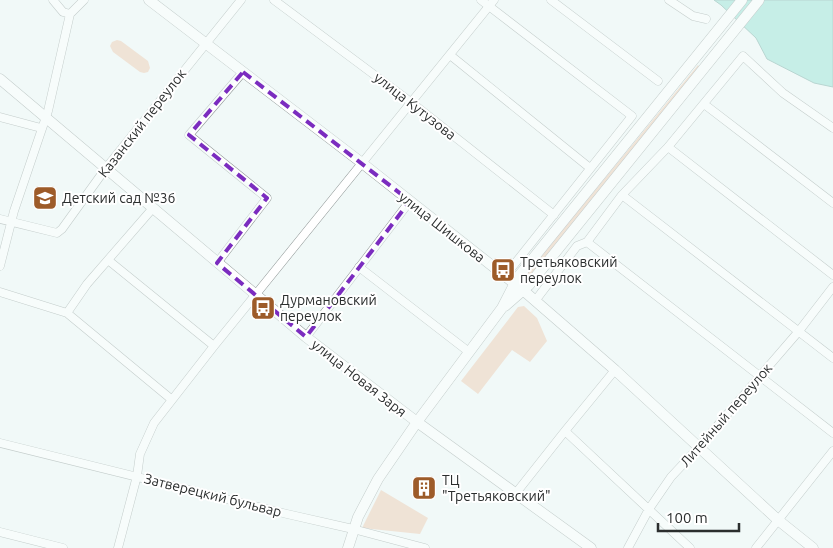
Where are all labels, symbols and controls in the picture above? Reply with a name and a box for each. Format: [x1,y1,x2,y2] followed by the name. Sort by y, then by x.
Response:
[95,66,189,180] street label: Казанский переулок
[371,69,459,143] street label: улица Кутузова
[32,185,58,211] school or university icon: Детский сад №36
[396,188,488,266] street label: улица Шишкова
[62,190,176,206] place label: Детский сад №36
[520,254,617,286] place label: Третьяковский переулок
[490,257,516,283] bus stop icon: Третьяковский переулок
[280,292,377,324] place label: Дурмановский переулок
[250,295,276,321] bus stop icon: Дурмановский переулок
[308,336,410,420] street label: улица Новая Заря
[677,360,775,470] street label: Литейный переулок
[143,470,283,520] street label: Затверецкий бульвар
[442,472,551,504] place label: ТЦ "Третьяковский"
[411,475,437,501] building icon: ТЦ "Третьяковский"
[658,500,739,532] scale bar
[666,509,708,526] text: 100 m

